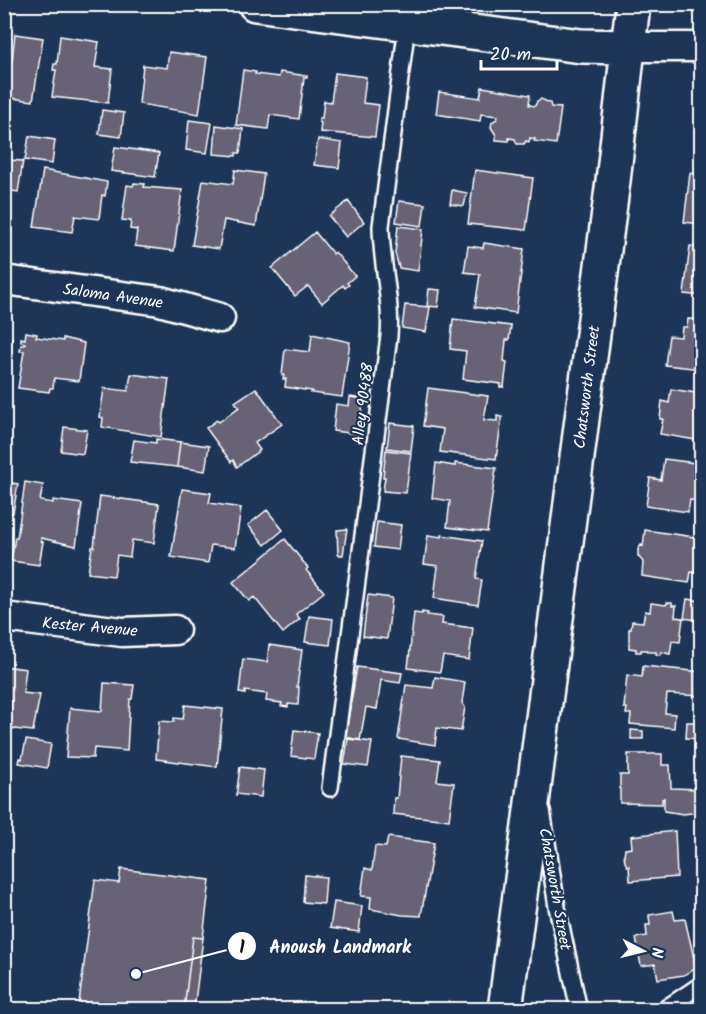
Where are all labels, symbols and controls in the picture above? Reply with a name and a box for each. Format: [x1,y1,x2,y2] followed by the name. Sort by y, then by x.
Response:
[481,33,558,71] scale bar
[490,41,531,70] text: 20 m
[61,277,165,316] street label: Saloma Avenue
[568,323,608,450] street label: Chatsworth Street
[346,361,381,447] street label: Alley 90488
[41,611,139,644] street label: Kester Avenue
[531,826,578,953] street label: Chatsworth Street
[613,921,673,981] north arrow
[227,928,423,964] callout: Anoush Landmark
[239,934,245,963] text: 1
[269,934,412,963] text: Anoush Landmark
[643,946,669,959] text: N

